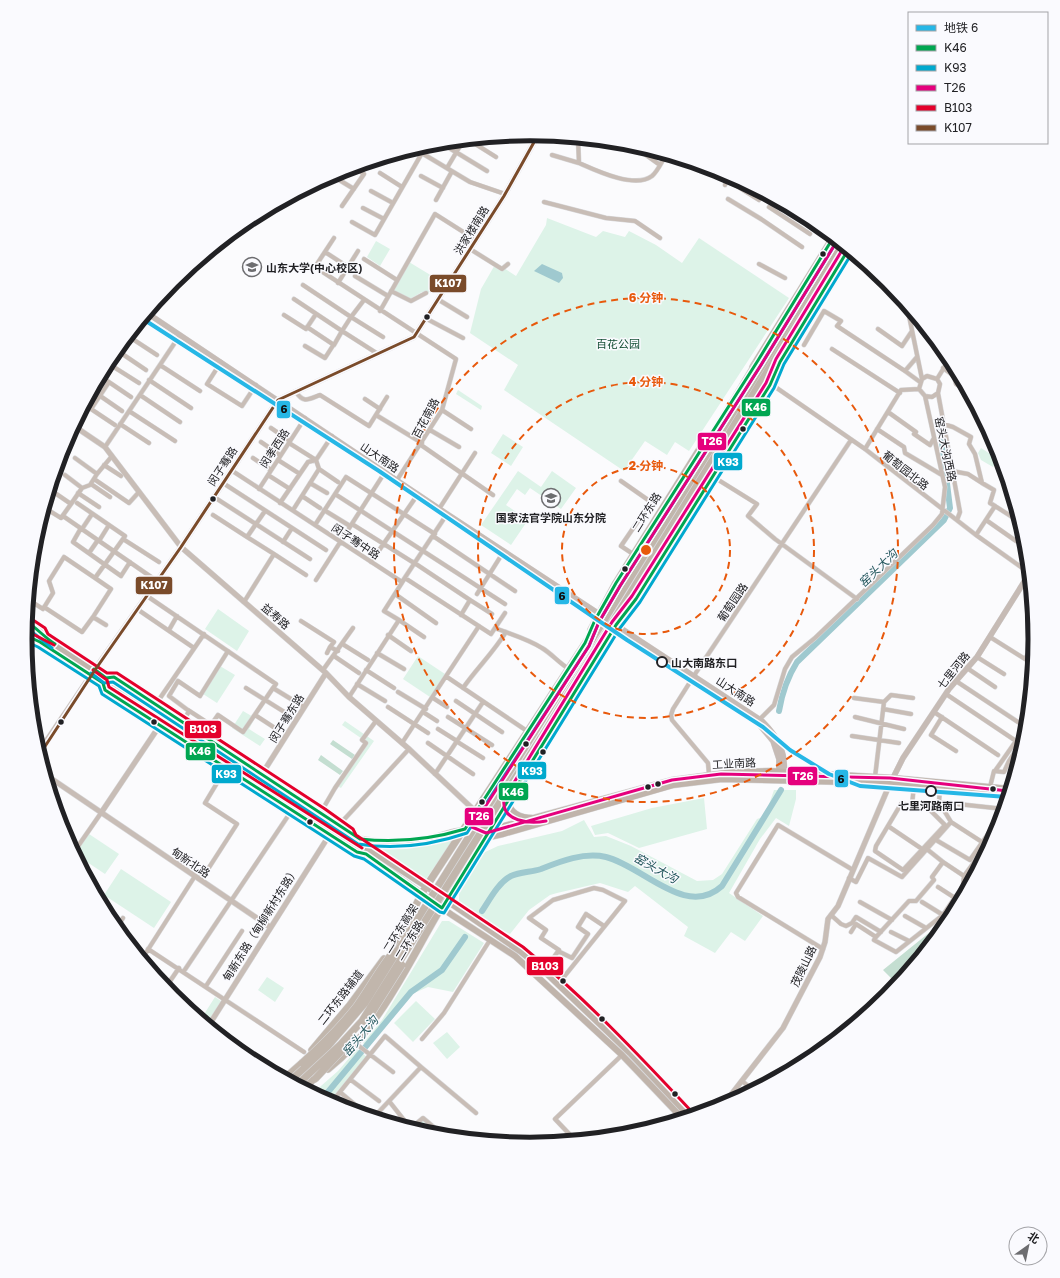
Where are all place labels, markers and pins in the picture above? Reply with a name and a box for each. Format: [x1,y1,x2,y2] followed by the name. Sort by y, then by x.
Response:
[818,249,828,259] unlabelled marker
[241,256,263,278] school or university icon: 山东大学(中心校区)
[266,261,362,274] place label: 山东大学(中心校区)
[422,312,432,322] unlabelled marker
[738,424,748,434] unlabelled marker
[540,487,562,509] school or university icon: 国家法官学院山东分院
[208,494,218,504] unlabelled marker
[496,511,606,524] place label: 国家法官学院山东分院
[639,543,653,557] centre of rings
[620,564,630,574] unlabelled marker
[656,656,668,668] marker: 山大南路东口
[671,656,737,669] place label: 山大南路东口
[56,717,66,727] unlabelled marker
[149,717,159,727] unlabelled marker
[521,739,531,749] unlabelled marker
[538,747,548,757] unlabelled marker
[653,779,663,789] unlabelled marker
[643,782,653,792] unlabelled marker
[988,784,998,794] unlabelled marker
[925,785,937,797] marker: 七里河路南口
[477,797,487,807] unlabelled marker
[898,799,964,812] place label: 七里河路南口
[305,817,315,827] unlabelled marker
[558,976,568,986] unlabelled marker
[597,1014,607,1024] unlabelled marker
[670,1089,680,1099] unlabelled marker

